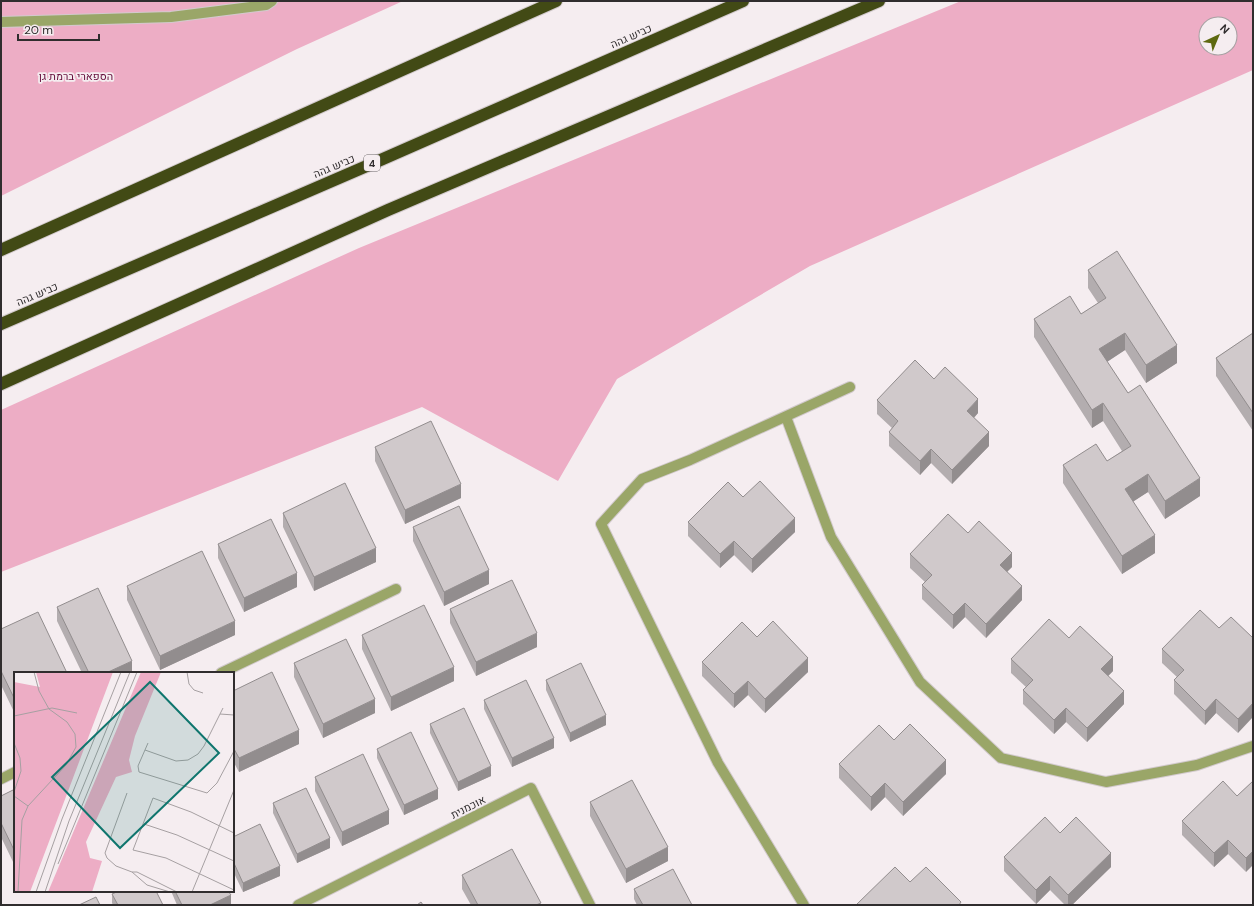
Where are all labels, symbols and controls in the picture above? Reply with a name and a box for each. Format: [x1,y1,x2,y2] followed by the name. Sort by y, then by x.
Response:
[18,16,99,42] scale bar
[1198,16,1238,56] north arrow
[608,21,654,51] street label: כביש גהה
[1217,21,1233,37] text: N
[24,22,53,38] text: 20 m
[39,69,113,83] park label: הספארי ברמת גן
[311,151,357,181] street label: כביש גהה
[364,155,380,171] road number: 4
[14,279,60,309] street label: כביש גהה
[14,672,234,892] inset map
[448,792,488,822] street label: אוכמנית

